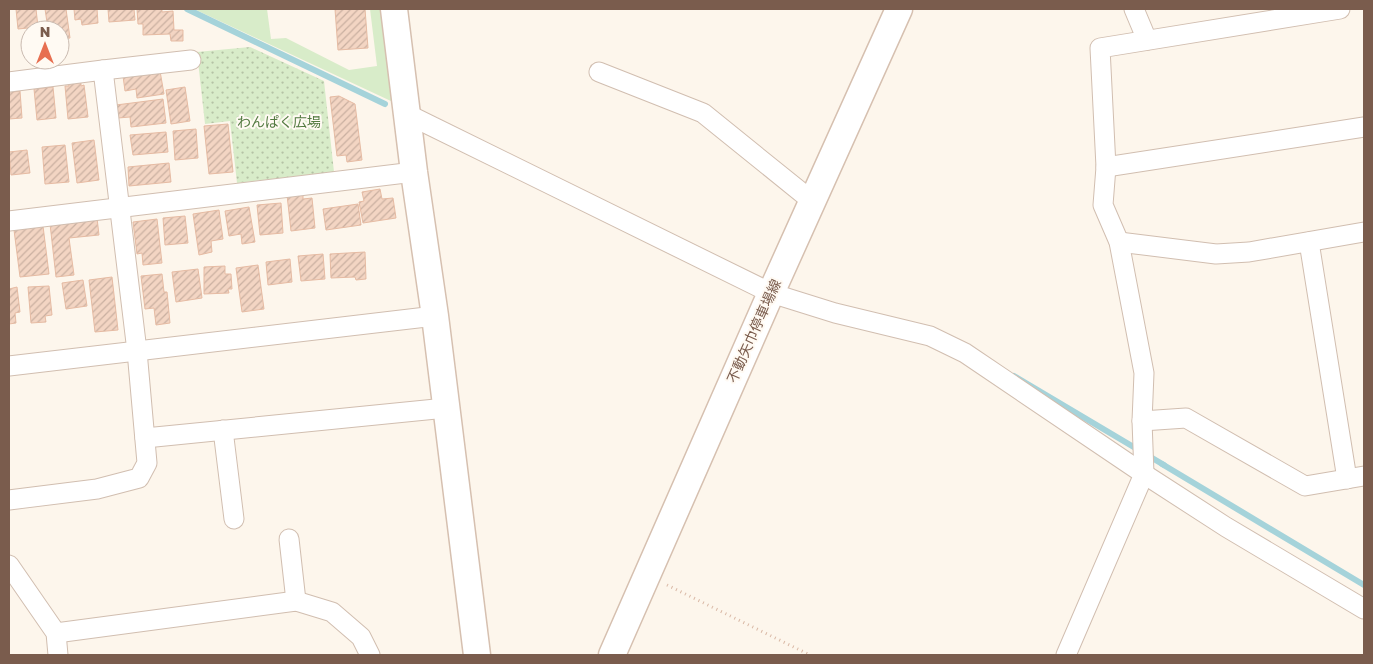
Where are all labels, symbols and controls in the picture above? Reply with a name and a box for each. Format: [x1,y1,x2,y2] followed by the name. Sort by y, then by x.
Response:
[20,20,70,70] north arrow
[40,23,50,40] text: N
[237,113,321,130] park label: わんぱく広場
[723,276,784,385] street label: 不動矢巾停車場線

